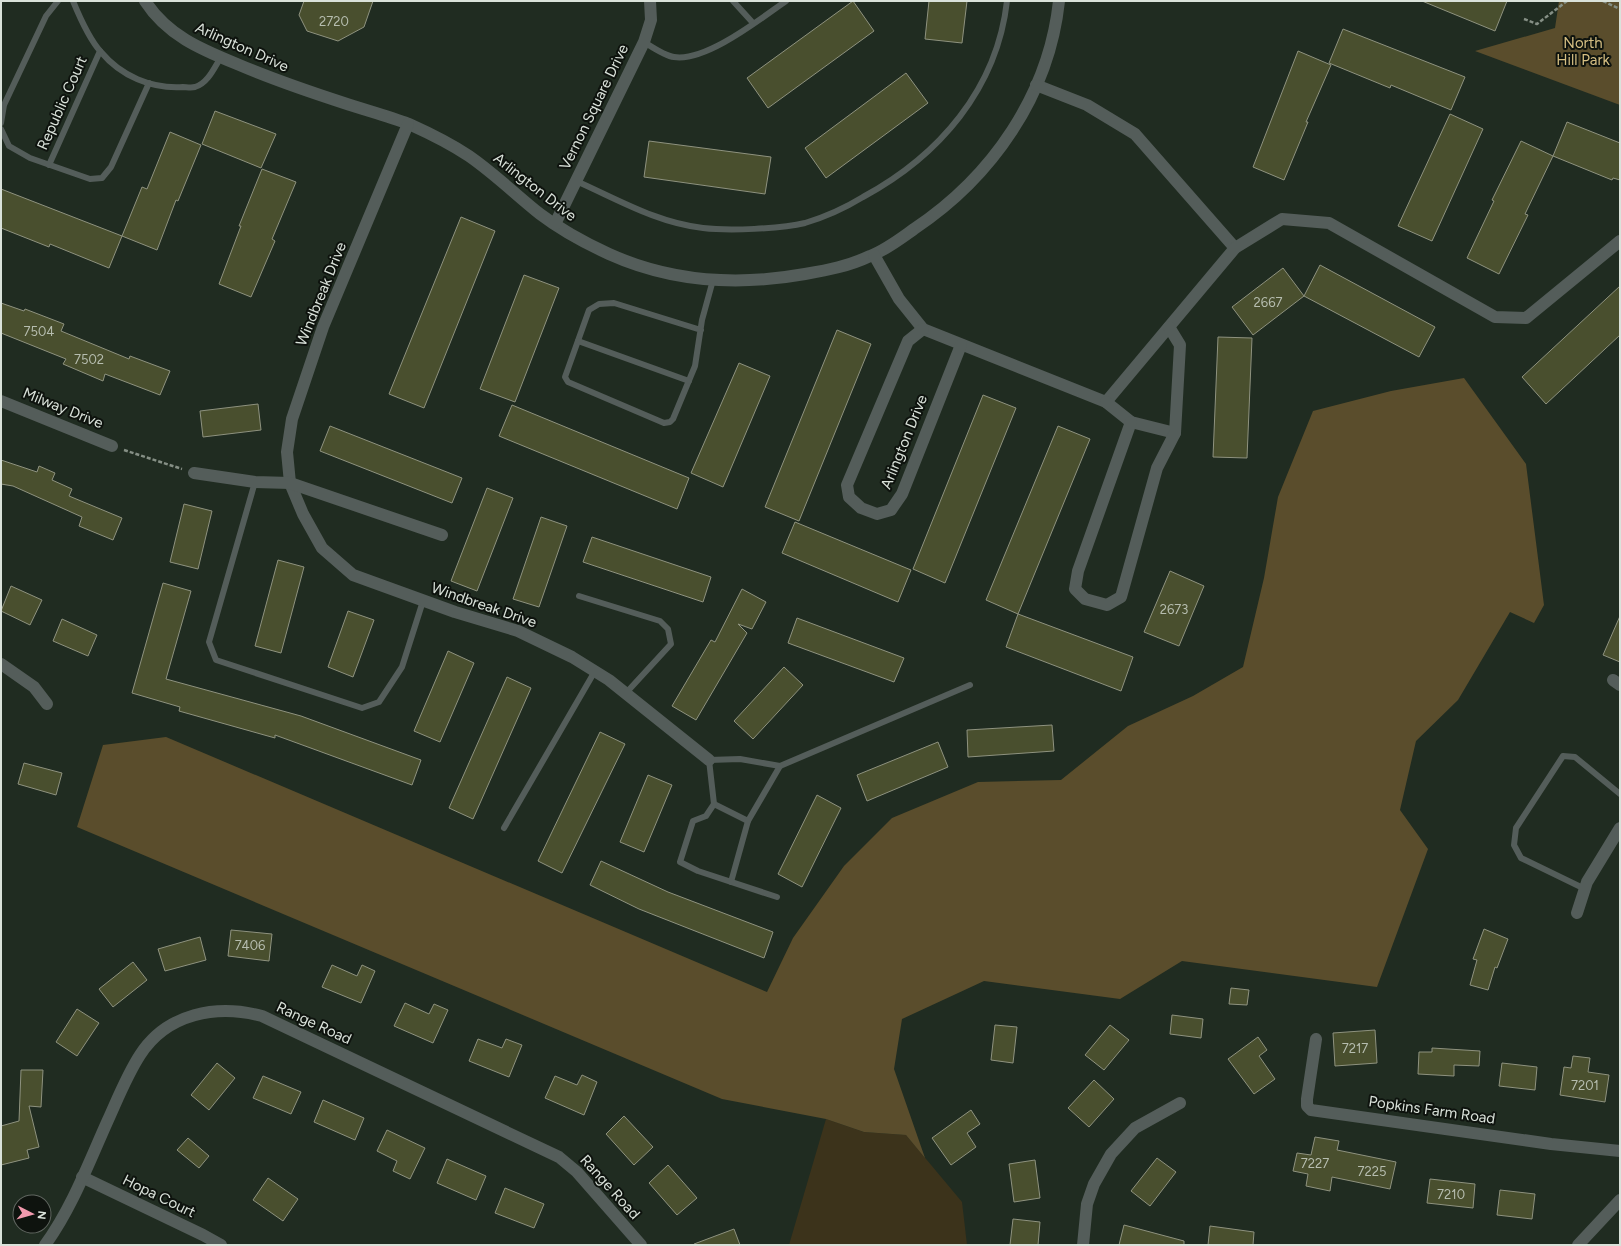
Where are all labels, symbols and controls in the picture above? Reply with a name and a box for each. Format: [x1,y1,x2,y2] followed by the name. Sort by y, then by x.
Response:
[319,14,349,29] house number: 2720
[193,18,291,76] street label: Arlington Drive
[1556,34,1611,69] park label: North Hill Park
[556,41,632,173] street label: Vernon Square Drive
[33,53,91,153] street label: Republic Court
[490,149,580,225] street label: Arlington Drive
[292,239,350,349] street label: Windbreak Drive
[1254,295,1282,310] house number: 2667
[24,324,54,339] house number: 7504
[74,352,104,367] house number: 7502
[20,384,106,432] street label: Milway Drive
[877,392,931,492] street label: Arlington Drive
[429,579,539,631] street label: Windbreak Drive
[1160,602,1188,617] house number: 2673
[235,938,265,953] house number: 7406
[274,998,354,1048] street label: Range Road
[1342,1041,1368,1056] house number: 7217
[1571,1078,1599,1093] house number: 7201
[1368,1092,1496,1128] street label: Popkins Farm Road
[576,1151,644,1223] street label: Range Road
[1301,1156,1329,1171] house number: 7227
[1358,1164,1387,1179] house number: 7225
[120,1171,199,1222] street label: Hopa Court
[1437,1187,1465,1202] house number: 7210
[12,1194,52,1234] north arrow
[35,1210,48,1220] text: N

